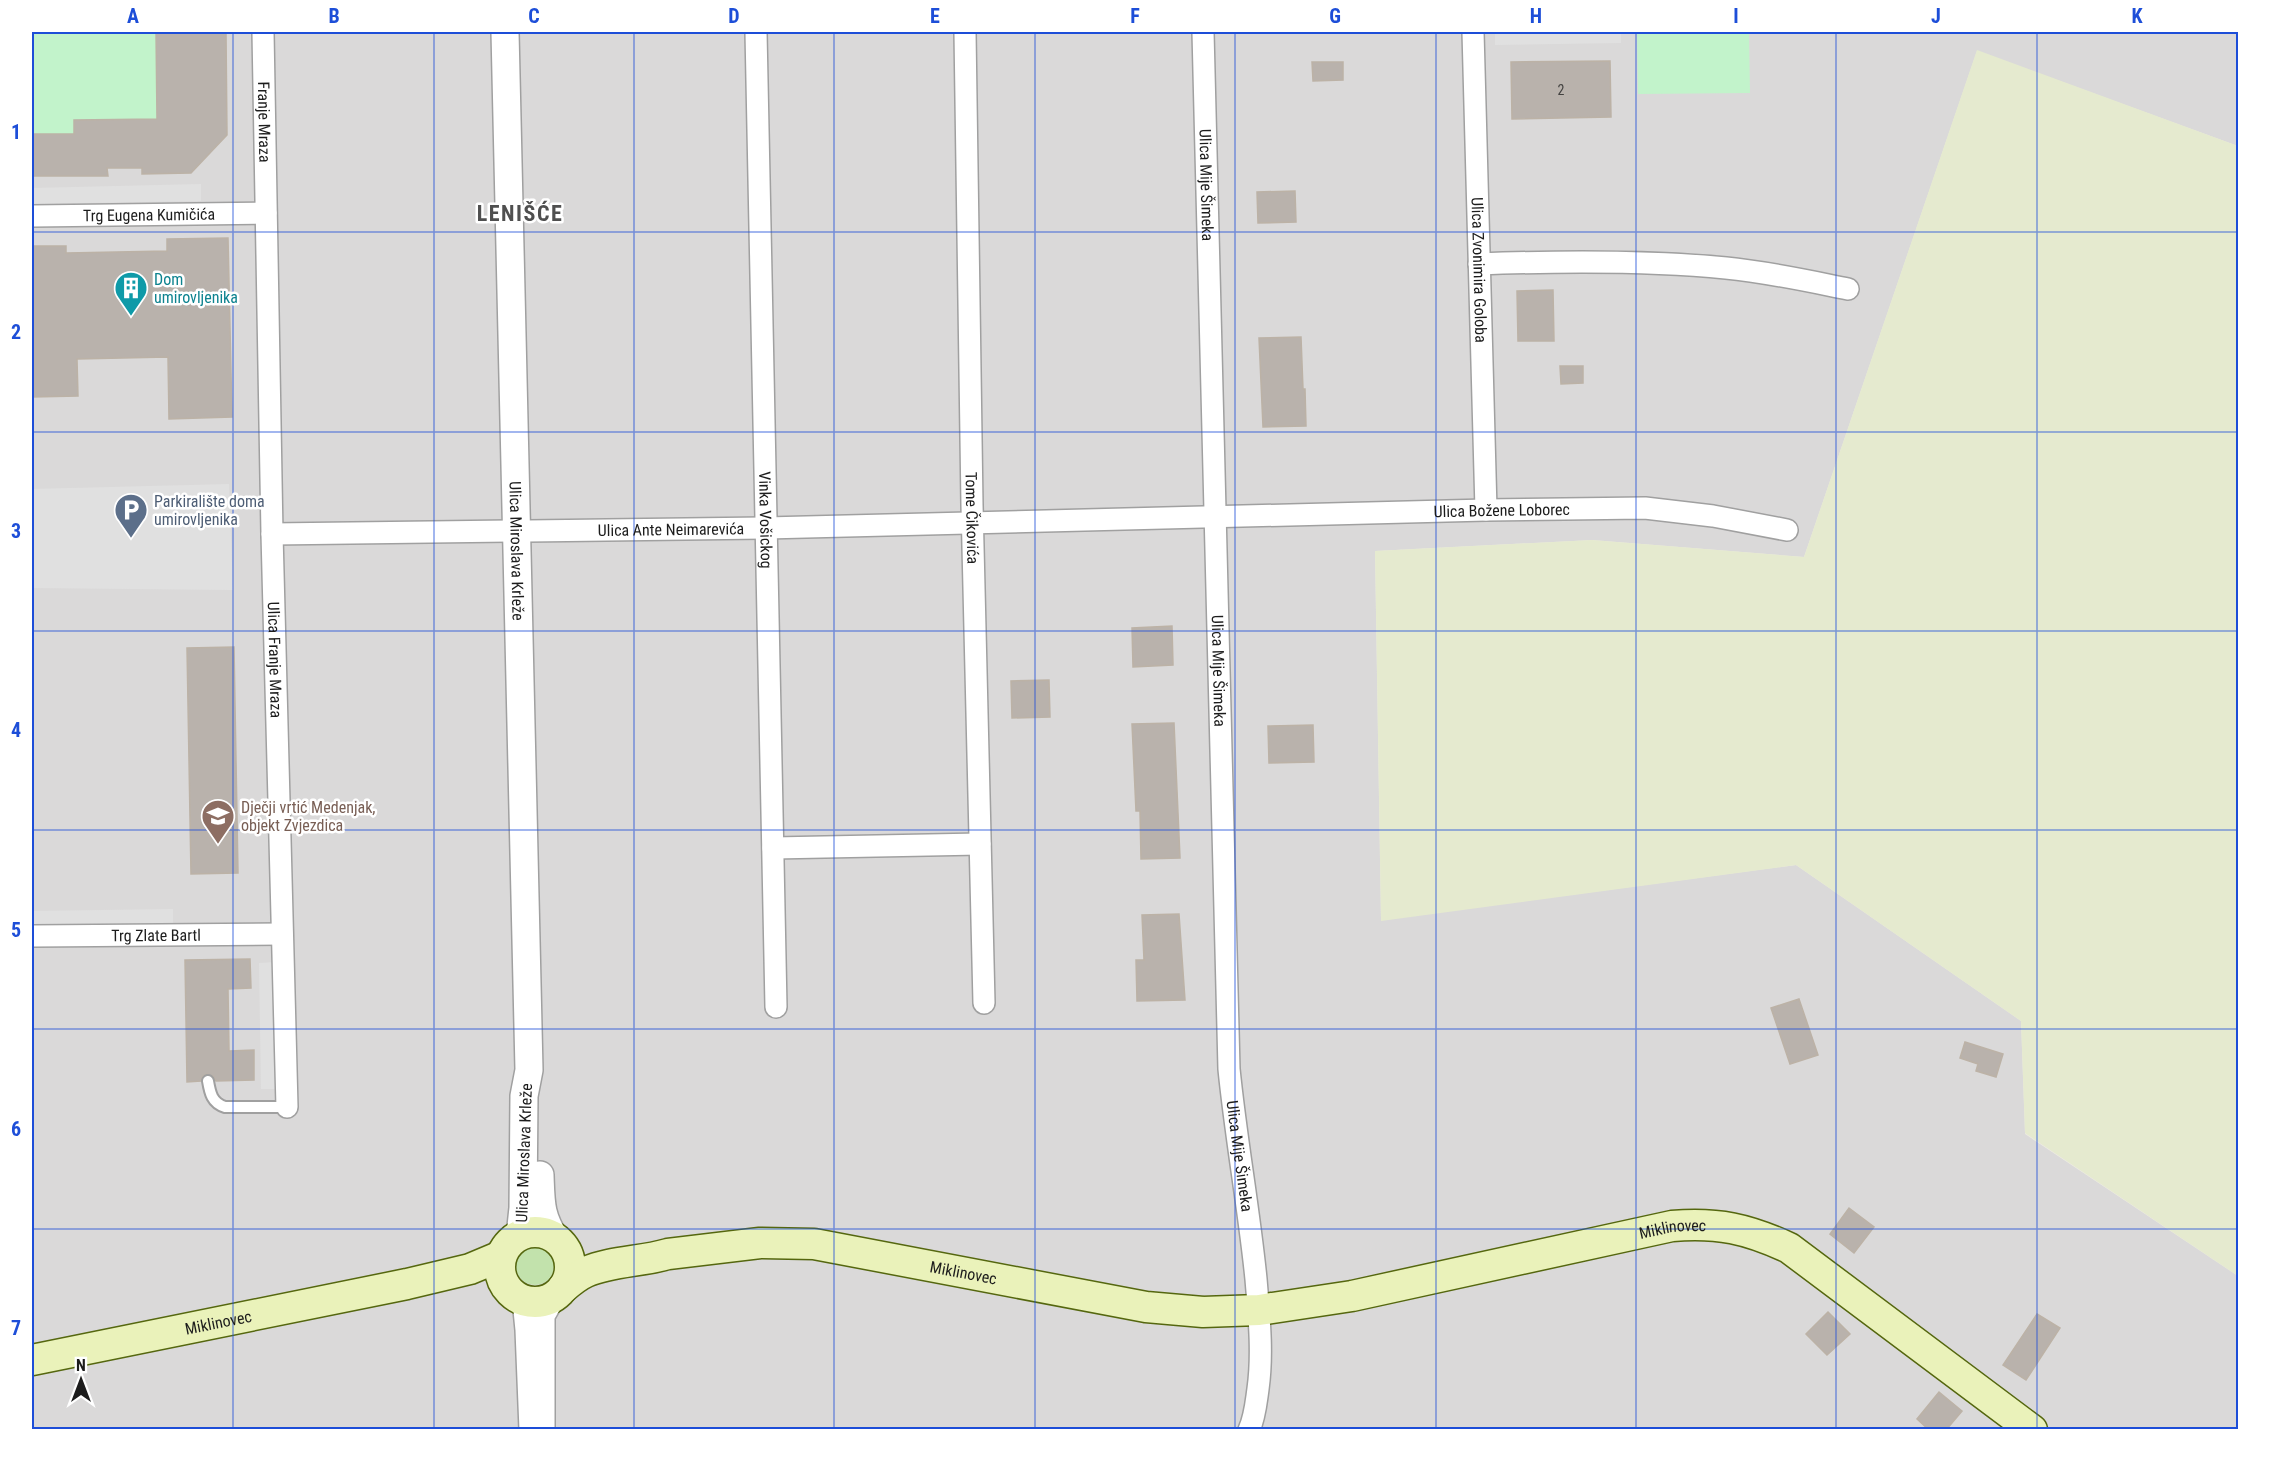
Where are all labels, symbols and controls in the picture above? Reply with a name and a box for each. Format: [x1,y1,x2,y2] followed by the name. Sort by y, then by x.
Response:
[127,4,139,28] text: A
[328,4,340,28] text: B
[528,4,540,28] text: C
[728,4,740,28] text: D
[930,4,940,28] text: E
[1130,4,1140,28] text: F
[1329,4,1341,28] text: G
[1530,4,1542,28] text: H
[1733,4,1739,28] text: I
[1931,4,1941,28] text: J
[2131,4,2143,28] text: K
[254,81,275,163] street label: Franje Mraza
[1558,82,1565,98] house number: 2
[11,120,21,144] text: 1
[1196,129,1218,241] street label: Ulica Mije Šimeka
[1468,197,1491,343] street label: Ulica Zvonimira Goloba
[477,200,563,226] district label: LENIŠĆE
[83,204,215,225] street label: Trg Eugena Kumičića
[113,270,149,317] building icon: Dom umirovljenika
[154,270,238,307] place label: Dom umirovljenika
[11,320,21,344] text: 2
[756,471,777,569] street label: Vinka Vošickog
[962,472,983,564] street label: Tome Čikovića
[506,481,528,621] street label: Ulica Miroslava Krleže
[113,492,149,539] parking icon: Parkiralište doma umirovljenika
[154,492,265,529] place label: Parkiralište doma umirovljenika
[1433,499,1570,521] street label: Ulica Božene Loborec
[11,519,21,543] text: 3
[598,519,744,540] street label: Ulica Ante Neimarevića
[264,601,286,718] street label: Ulica Franje Mraza
[1208,615,1230,727] street label: Ulica Mije Šimeka
[11,718,21,742] text: 4
[200,798,236,845] school or university icon: Dječji vrtić Medenjak, objekt Zvjezdica
[241,798,376,835] place label: Dječji vrtić Medenjak, objekt Zvjezdica
[11,918,21,942] text: 5
[111,925,201,945] street label: Trg Zlate Bartl
[512,1083,536,1223] street label: Ulica Miroslava Krleže
[1223,1099,1257,1213] street label: Ulica Mije Šimeka
[11,1117,21,1141] text: 6
[1637,1215,1706,1242] street label: Miklinovec
[928,1257,998,1288] street label: Miklinovec
[183,1306,253,1338] street label: Miklinovec
[11,1316,21,1340] text: 7
[51,1350,111,1410] north arrow
[76,1356,86,1375] text: N

